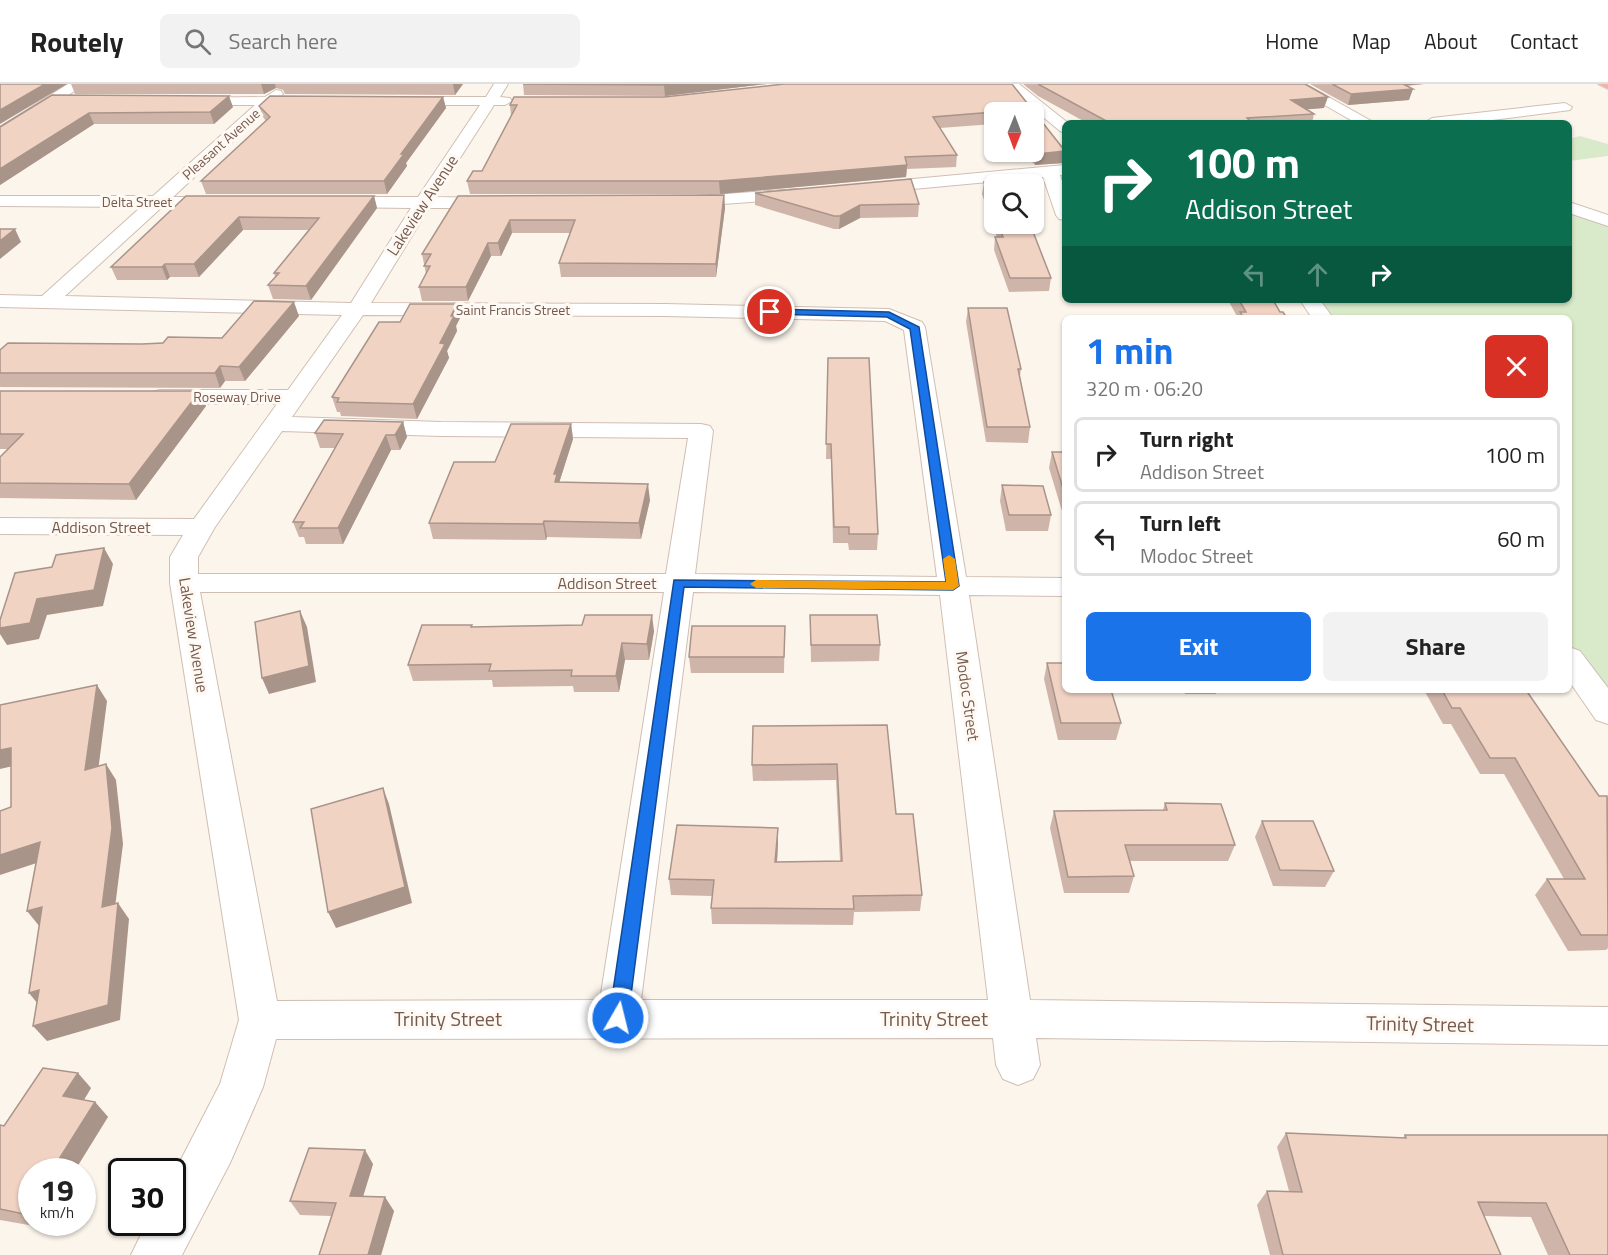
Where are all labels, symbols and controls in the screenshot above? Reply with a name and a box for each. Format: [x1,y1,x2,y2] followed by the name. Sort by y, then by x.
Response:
[160,14,580,68] search box
[30,20,124,63] text: Routely
[229,24,338,58] text: Search here
[181,25,214,58] icon: search
[1265,25,1319,57] text: Home
[1352,25,1391,57] text: Map
[1424,25,1477,57] text: About
[1510,25,1578,57] text: Contact
[984,102,1044,162] north arrow
[984,102,1044,234] map controls
[177,103,264,184] street label: Pleasant Avenue
[1185,130,1300,194] text: 100 m
[1086,144,1164,222] icon: right
[380,150,464,260] street label: Lakeview Avenue
[984,174,1044,234] button: search
[1185,188,1352,229] text: Addison Street
[102,191,172,212] street label: Delta Street
[1238,258,1271,291] icon: left
[1301,258,1334,291] icon: ahead
[1364,258,1397,291] icon: right
[744,286,795,337] pin
[753,295,786,328] icon: arrive
[456,299,570,320] street label: Saint Francis Street
[1086,323,1173,378] text: 1 min
[1485,335,1548,398] button: close
[1086,373,1203,404] text: 320 m · 06:20
[193,386,281,407] street label: Roseway Drive
[1140,422,1234,456] text: Turn right
[1089,438,1122,471] icon: right
[1485,438,1545,472] text: 100 m
[1140,456,1264,487] text: Addison Street
[1140,506,1221,540] text: Turn left
[51,515,151,539] street label: Addison Street
[1089,522,1122,555] icon: left
[1497,522,1545,556] text: 60 m
[1140,540,1253,571] text: Modoc Street
[557,571,657,595] street label: Addison Street
[173,576,215,694] street label: Lakeview Avenue
[1086,612,1311,681] button: Exit
[1323,612,1548,681] button: Share
[950,650,986,743] street label: Modoc Street
[586,986,650,1050] position arrow
[394,1003,502,1034] street label: Trinity Street
[880,1003,988,1034] street label: Trinity Street
[1366,1007,1474,1040] street label: Trinity Street
[108,1158,186,1236] speed limit sign: 30
[40,1167,74,1213] text: 19
[40,1201,74,1224] text: km/h

